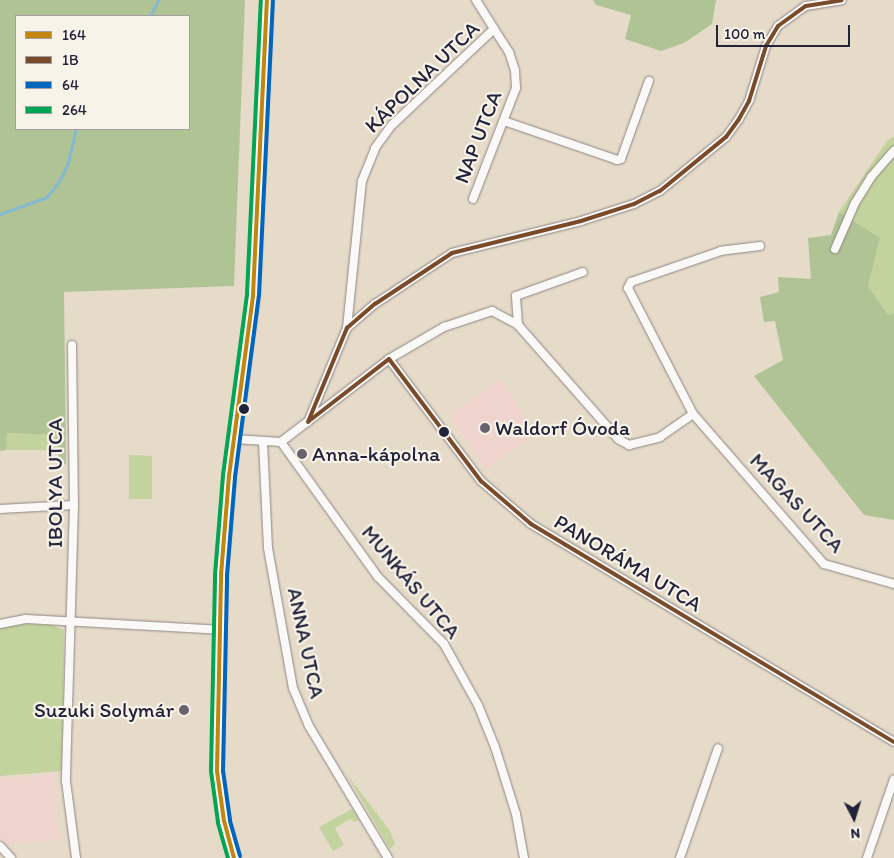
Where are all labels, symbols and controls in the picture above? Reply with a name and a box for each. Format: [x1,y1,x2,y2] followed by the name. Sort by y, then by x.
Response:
[15,15,190,130] legend
[719,15,853,47] scale bar
[359,16,485,138] street label: KÁPOLNA UTCA
[724,25,765,43] text: 100 m
[62,26,86,44] text: 164
[62,51,79,69] text: 1B
[62,76,79,94] text: 64
[449,87,507,187] street label: NAP UTCA
[62,101,87,119] text: 264
[239,404,249,414] unlabelled marker
[495,415,629,441] place label: Waldorf Óvoda
[42,418,68,548] street label: IBOLYA UTCA
[479,422,491,434] marker: Waldorf Óvoda
[439,427,449,437] unlabelled marker
[312,441,440,467] place label: Anna-kápolna
[296,448,308,460] marker: Anna-kápolna
[744,448,850,558] street label: MAGAS UTCA
[550,509,706,617] street label: PANORÁMA UTCA
[356,520,466,644] street label: MUNKÁS UTCA
[282,585,330,701] street label: ANNA UTCA
[33,697,174,723] place label: Suzuki Solymár
[178,704,190,716] marker: Suzuki Solymár
[829,793,879,843] north arrow
[850,825,861,842] text: N

